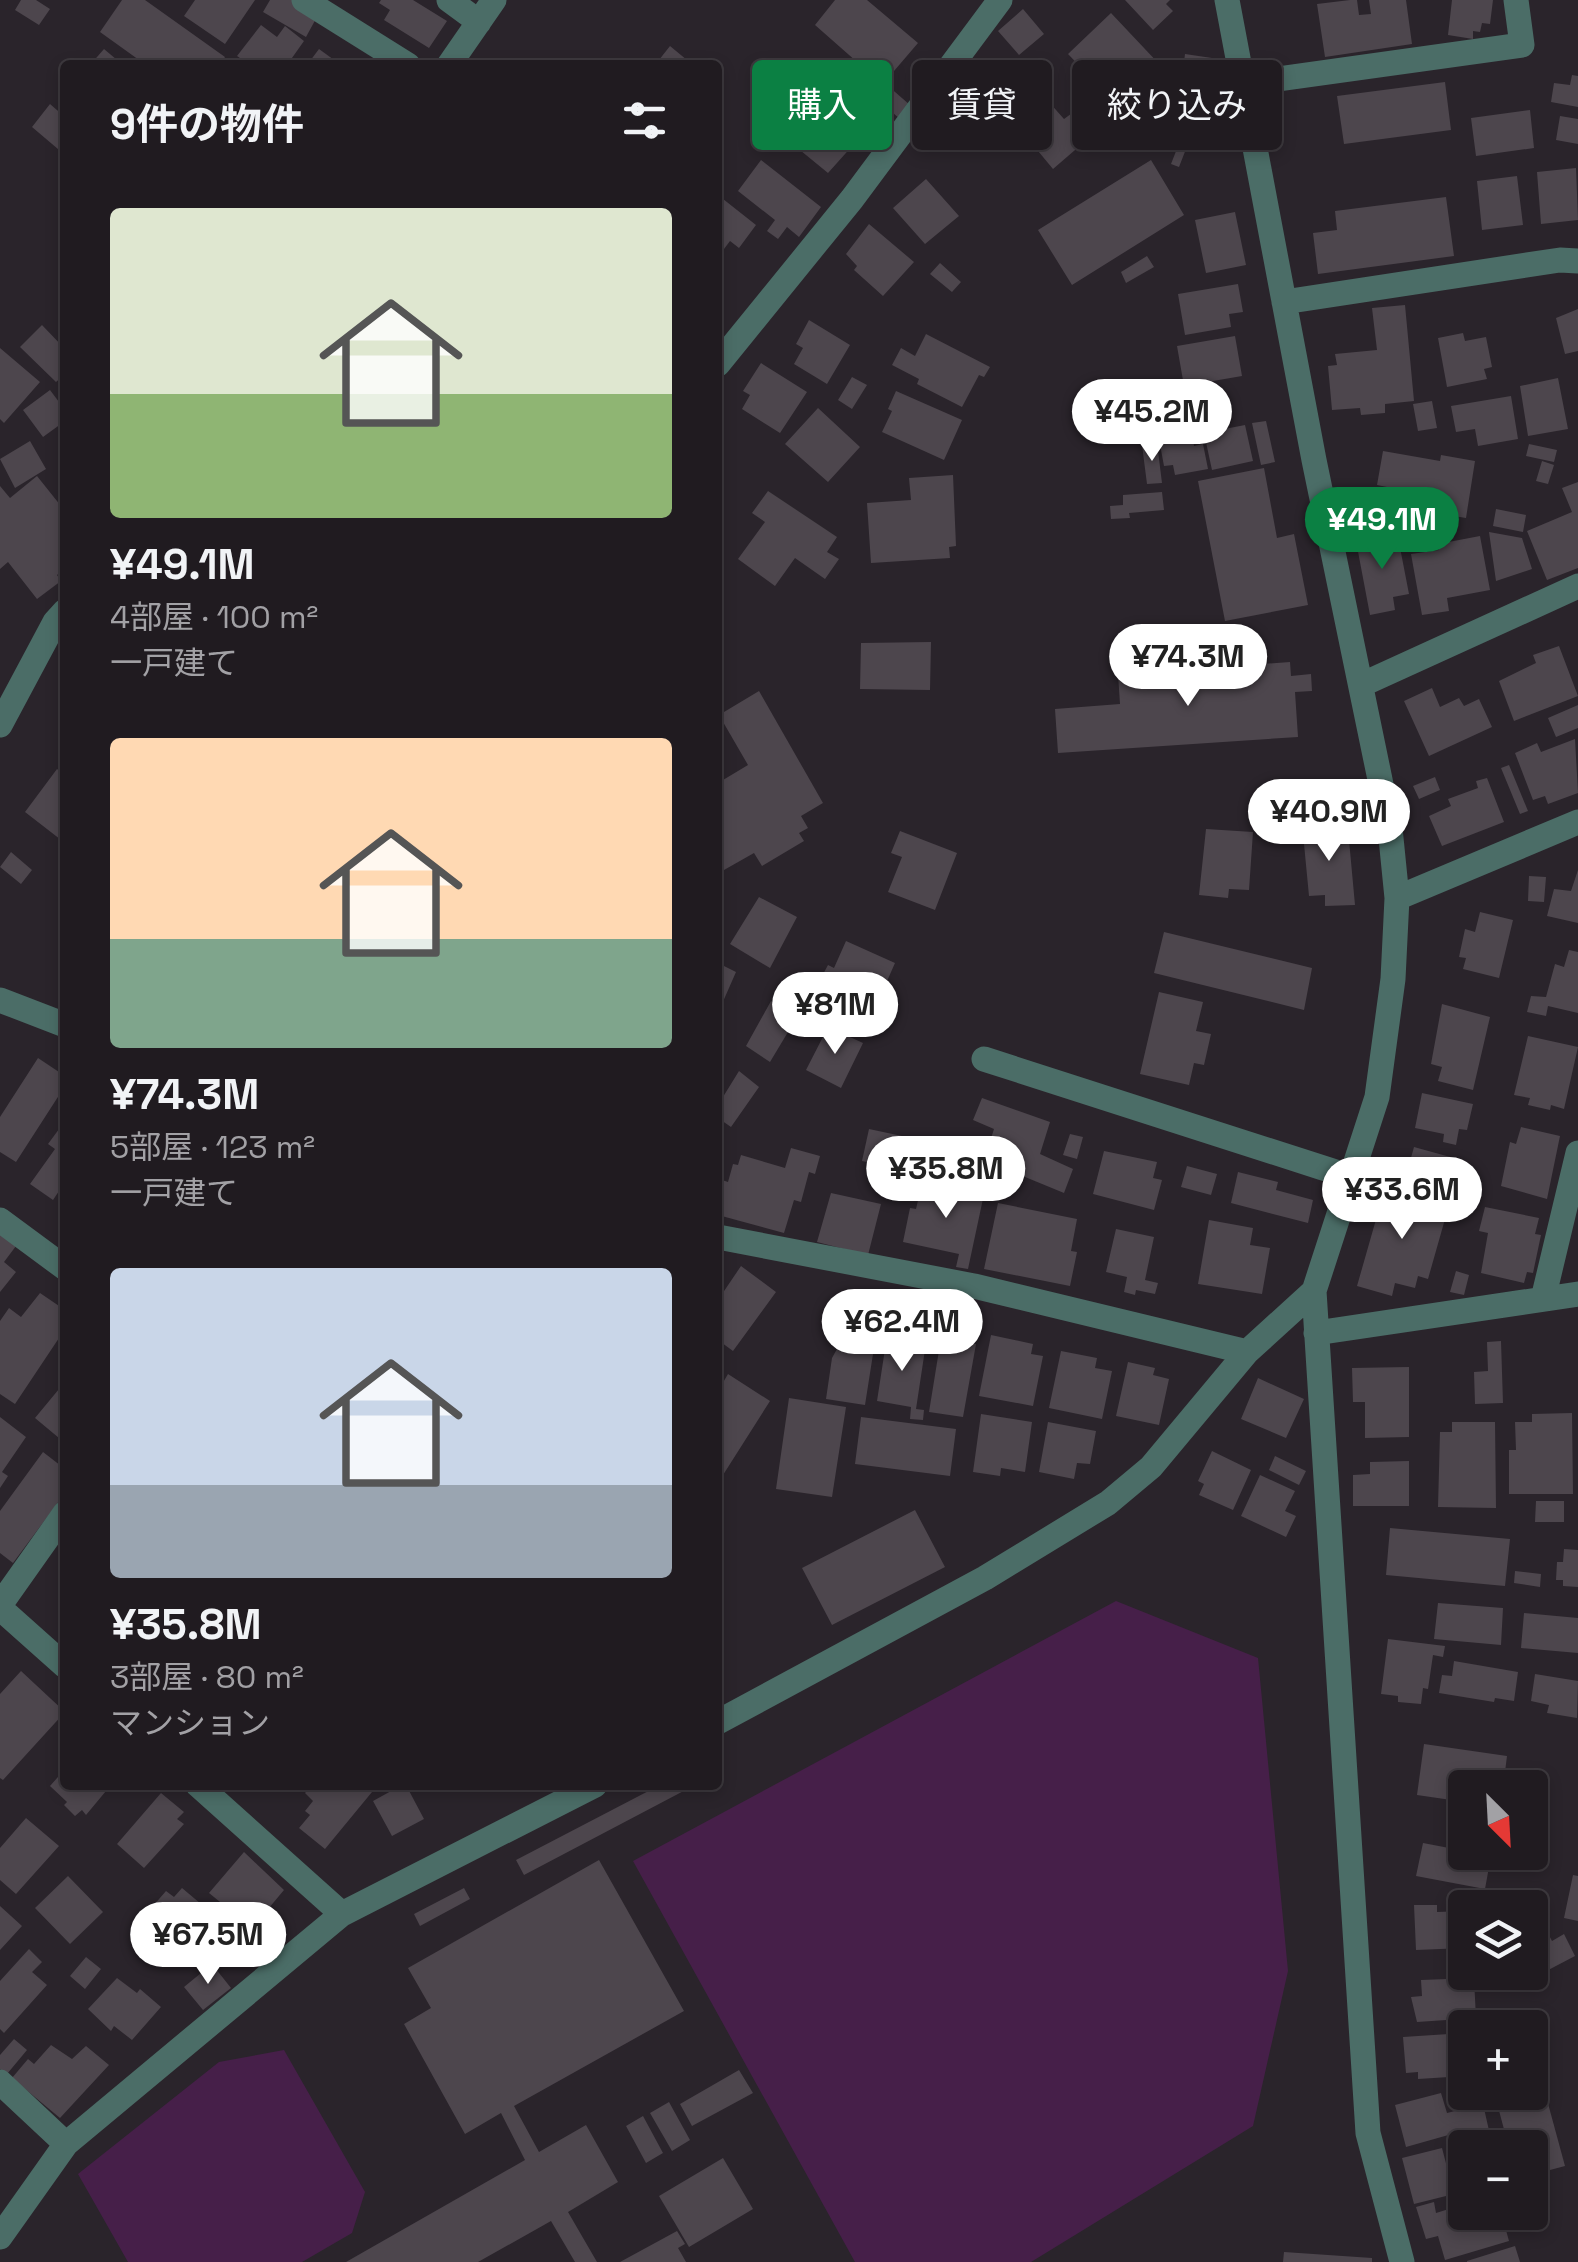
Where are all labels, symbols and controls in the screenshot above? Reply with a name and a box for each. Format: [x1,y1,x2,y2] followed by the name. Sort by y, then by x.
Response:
[752,60,892,150] chip: 購入
[912,60,1052,150] chip: 賃貸
[1072,60,1282,150] chip: 絞り込み
[617,93,672,148] icon: filters
[110,98,304,151] text: 9件の物件
[301,273,481,453] icon: home
[1071,379,1233,464] pin: ¥45.2M
[1094,391,1210,431] text: ¥45.2M
[1301,487,1463,572] pin: ¥49.1M
[1327,499,1437,539] text: ¥49.1M
[110,538,255,591] text: ¥49.1M
[110,597,318,637] text: 4部屋 · 100 m²
[1107,624,1269,709] pin: ¥74.3M
[1131,636,1245,676] text: ¥74.3M
[110,643,238,683] text: 一戸建て
[1248,779,1410,864] pin: ¥40.9M
[1270,791,1388,831] text: ¥40.9M
[301,803,481,983] icon: home
[776,972,894,1057] pin: ¥81M
[794,984,876,1024] text: ¥81M
[110,1068,259,1121] text: ¥74.3M
[110,1127,315,1167] text: 5部屋 · 123 m²
[865,1136,1027,1221] pin: ¥35.8M
[888,1148,1004,1188] text: ¥35.8M
[1321,1157,1483,1242] pin: ¥33.6M
[1344,1169,1460,1209] text: ¥33.6M
[110,1173,238,1213] text: 一戸建て
[821,1289,983,1374] pin: ¥62.4M
[844,1301,960,1341] text: ¥62.4M
[301,1333,481,1513] icon: home
[110,1598,262,1651] text: ¥35.8M
[110,1657,304,1697] text: 3部屋 · 80 m²
[110,1703,270,1743] text: マンション
[1448,1770,1548,1870] north arrow
[1448,1770,1548,2230] map controls
[1448,1890,1548,1990] button: layers
[127,1902,289,1987] pin: ¥67.5M
[152,1914,264,1954] text: ¥67.5M
[1448,2010,1548,2110] button: +
[1448,2130,1548,2230] button: −

